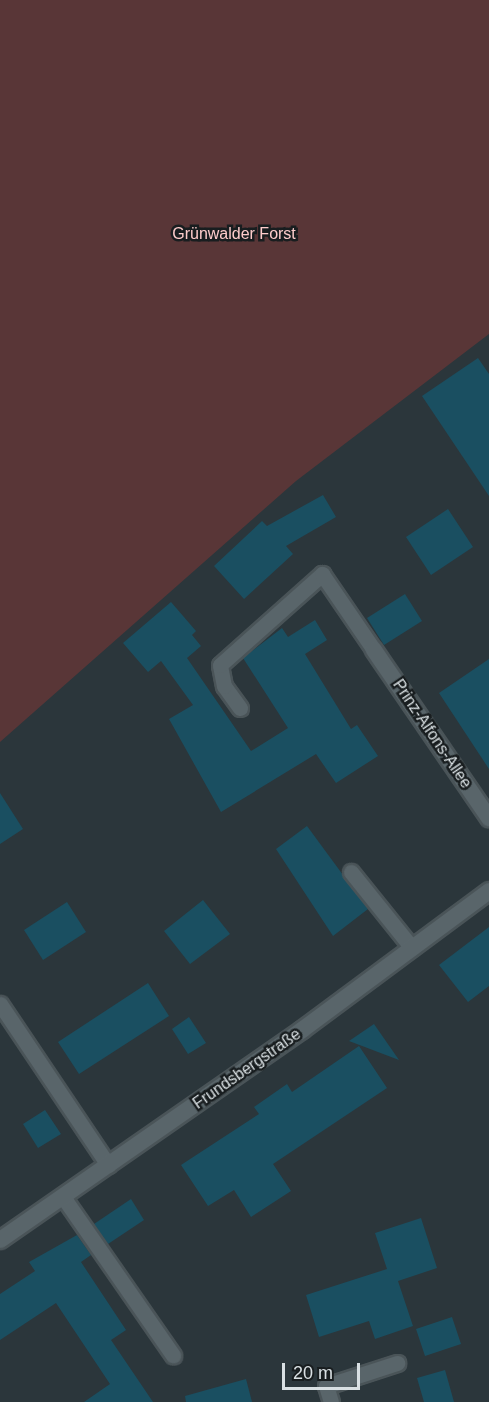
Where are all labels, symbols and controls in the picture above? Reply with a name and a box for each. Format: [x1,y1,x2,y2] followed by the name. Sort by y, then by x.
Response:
[172,224,296,244] park label: Grünwalder Forst
[388,676,476,792] street label: Prinz-Alfons-Allee
[189,1025,305,1113] street label: Frundsbergstraße
[285,1351,363,1389] scale bar
[293,1363,333,1383] text: 20 m

